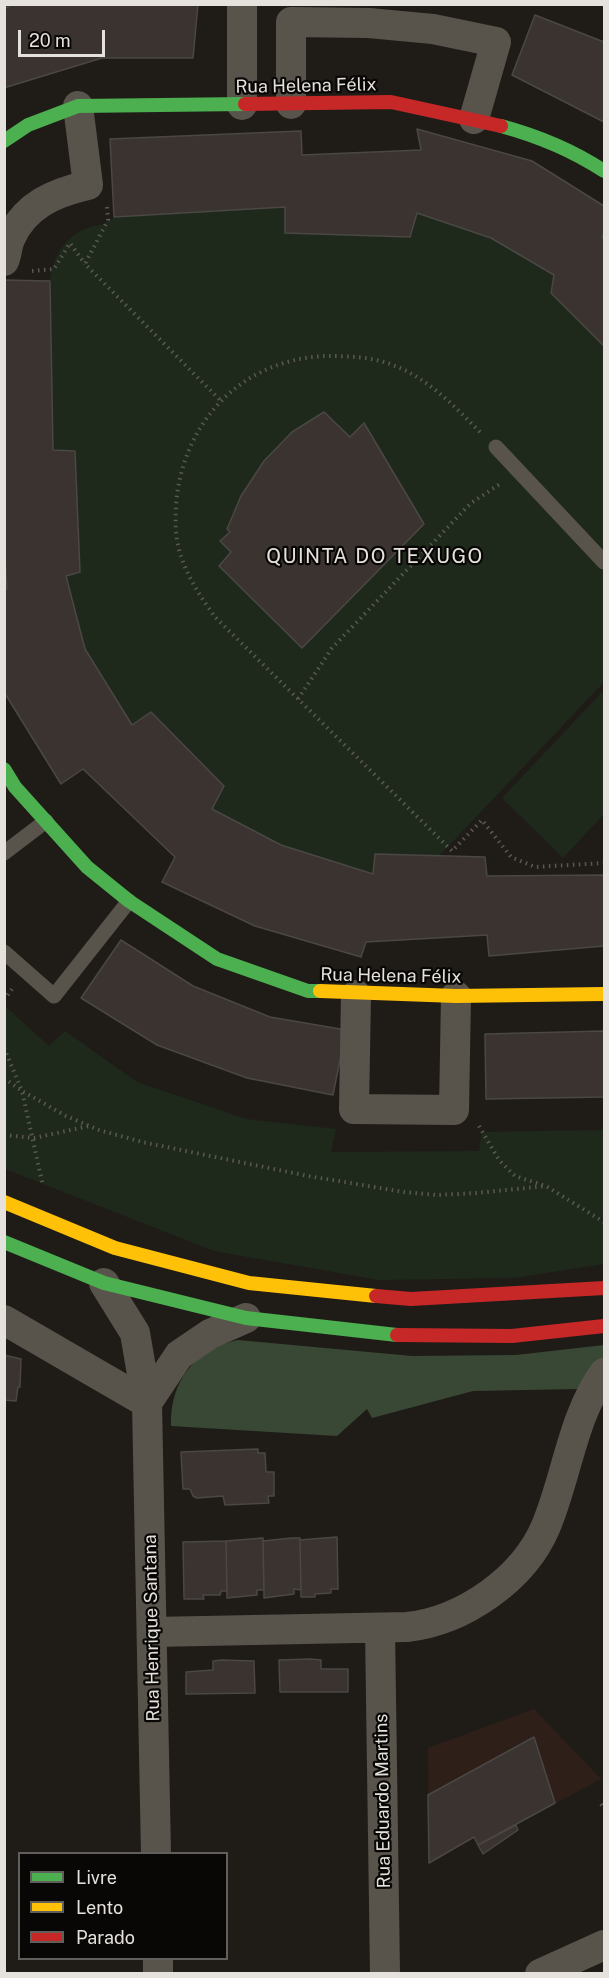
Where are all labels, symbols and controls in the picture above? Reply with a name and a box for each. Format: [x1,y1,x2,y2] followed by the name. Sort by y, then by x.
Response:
[21,18,108,56] scale bar
[29,30,71,51] text: 20 m
[235,74,377,98] street label: Rua Helena Félix
[266,545,484,569] district label: QUINTA DO TEXUGO
[320,964,462,988] street label: Rua Helena Félix
[140,1534,164,1722] street label: Rua Henrique Santana
[371,1713,395,1889] street label: Rua Eduardo Martins
[18,1852,228,1960] legend
[76,1867,117,1888] text: Livre
[76,1897,123,1918] text: Lento
[76,1927,135,1948] text: Parado

